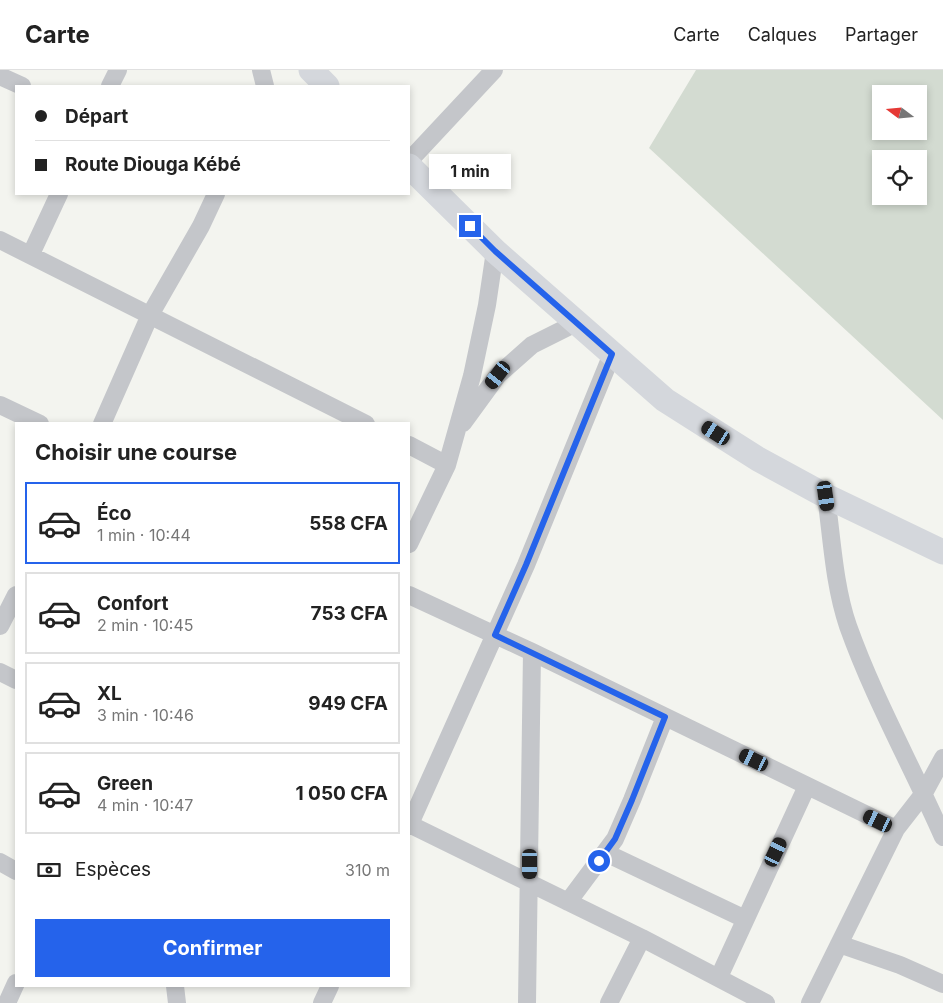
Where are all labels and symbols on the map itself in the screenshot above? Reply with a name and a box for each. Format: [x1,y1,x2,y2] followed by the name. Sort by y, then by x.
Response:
[872,85,928,140] north arrow
[429,154,511,188] callout: 1 min
[459,215,481,237] route end
[482,359,513,391] car
[699,419,732,447] car
[816,480,835,512] car
[737,747,770,773] car
[861,808,894,834] car
[762,835,789,869] car
[522,849,537,879] car
[588,850,610,872] route start

